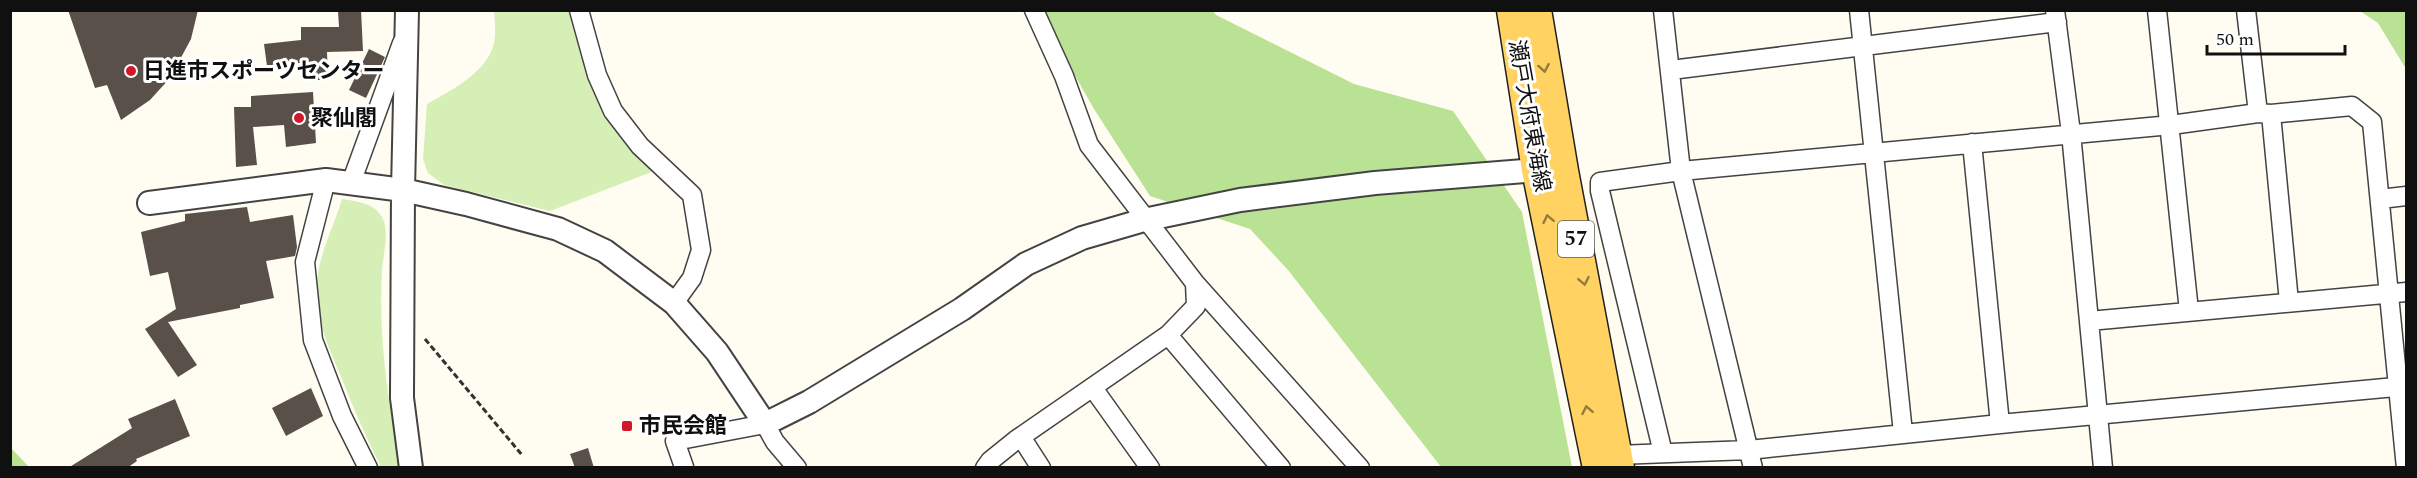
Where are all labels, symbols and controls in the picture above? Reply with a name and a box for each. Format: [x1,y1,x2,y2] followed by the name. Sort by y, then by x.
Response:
[2207,18,2345,56] scale bar
[2216,26,2254,53] text: 50 m
[1499,37,1559,195] street label: 瀬戸大府東海線
[143,55,385,88] place label: 日進市スポーツセンター
[1537,63,1550,73] one-way arrow
[124,64,138,78] marker: 日進市スポーツセンター
[311,102,377,135] place label: 聚仙閣
[292,111,306,125] marker: 聚仙閣
[1542,214,1555,224] one-way arrow
[1558,221,1594,257] road number: 57
[1577,275,1590,285] one-way arrow
[1581,405,1594,415] one-way arrow
[639,410,727,443] place label: 市民会館
[620,419,634,433] marker: 市民会館

